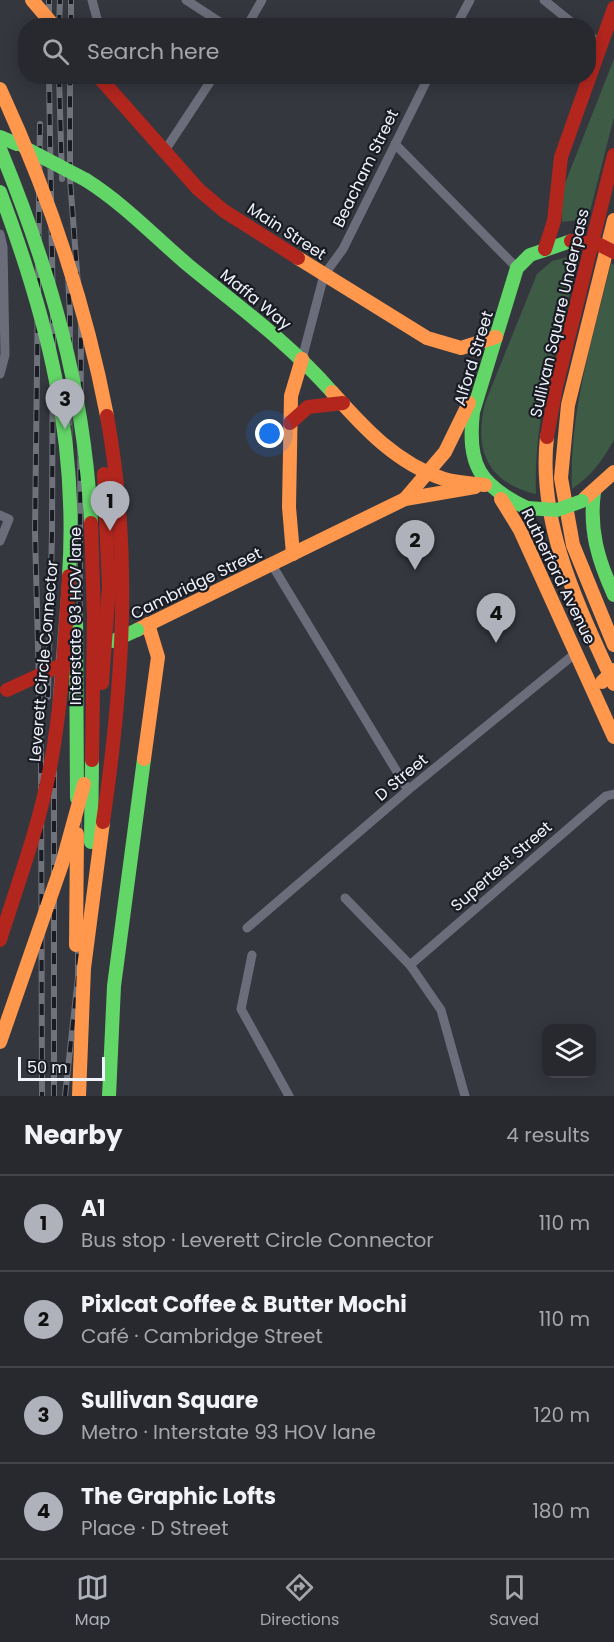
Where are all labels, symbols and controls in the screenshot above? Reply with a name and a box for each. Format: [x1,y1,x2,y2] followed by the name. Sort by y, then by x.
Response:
[18,18,596,84] search box
[39,35,72,68] icon: search
[87,36,220,67] text: Search here
[327,105,404,231] street label: Beacham Street
[243,197,331,266] street label: Main Street
[524,207,595,420] street label: Sullivan Square Underpass
[215,263,296,335] street label: Maffa Way
[448,308,499,408] street label: Alford Street
[46,380,84,429] pin: 3
[255,419,284,448] your location
[90,482,130,531] pin: 1
[516,504,601,648] street label: Rutherford Avenue
[396,520,434,570] pin: 2
[64,527,87,705] street label: Interstate 93 HOV lane
[127,542,266,625] street label: Cambridge Street
[23,559,64,763] street label: Leverett Circle Connector
[476,594,516,643] pin: 4
[370,748,433,806] street label: D Street
[446,816,557,917] street label: Supertest Street
[542,1024,596,1078] map controls
[542,1024,596,1078] button: layers
[18,1054,105,1082] scale bar
[27,1056,68,1079] text: 50 m
[24,1117,122,1153] text: Nearby
[506,1121,590,1149] text: 4 results
[81,1193,106,1224] text: A1
[40,1209,47,1237] text: 1
[539,1209,590,1237] text: 110 m
[81,1226,434,1254] text: Bus stop · Leverett Circle Connector
[81,1289,407,1320] text: Pixlcat Coffee & Butter Mochi
[38,1305,49,1333] text: 2
[539,1305,590,1333] text: 110 m
[81,1322,323,1350] text: Café · Cambridge Street
[81,1385,258,1416] text: Sullivan Square
[37,1401,50,1429] text: 3
[534,1401,590,1429] text: 120 m
[81,1418,376,1446] text: Metro · Interstate 93 HOV lane
[81,1481,276,1512] text: The Graphic Lofts
[37,1497,50,1525] text: 4
[532,1497,590,1525] text: 180 m
[81,1514,229,1542] text: Place · D Street
[75,1571,110,1632] tab: Map
[260,1571,339,1632] tab: Directions
[489,1571,539,1632] tab: Saved

